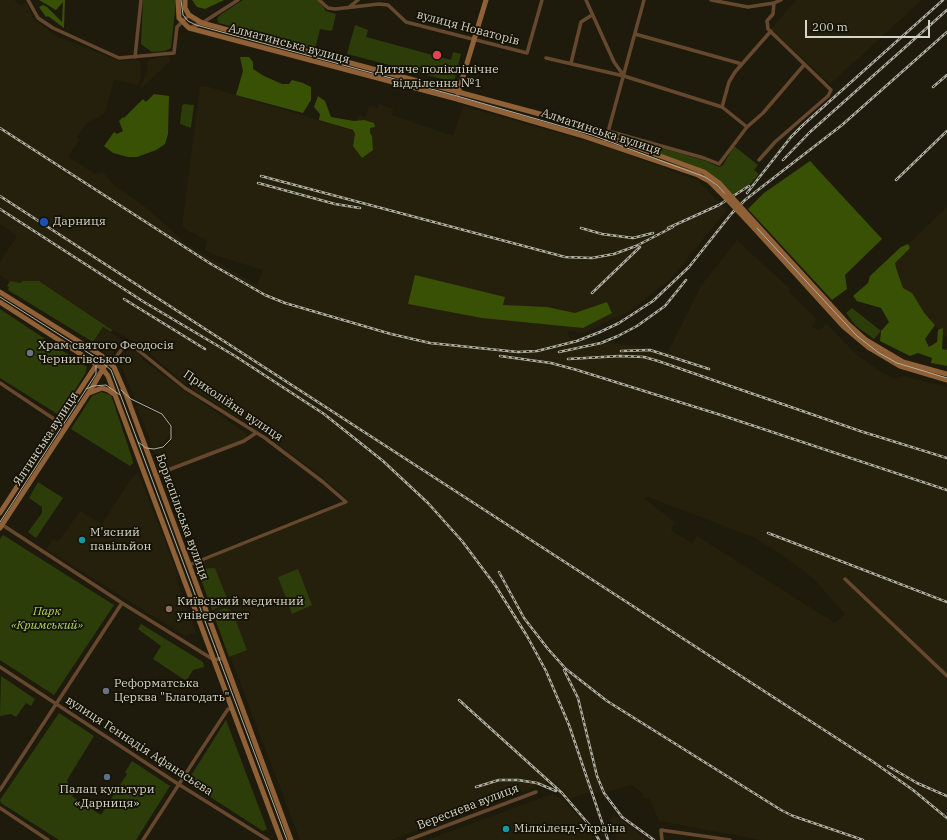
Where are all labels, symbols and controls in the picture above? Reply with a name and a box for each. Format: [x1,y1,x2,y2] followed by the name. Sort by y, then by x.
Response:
[415,7,521,49] street label: вулиця Новаторів
[807,12,932,38] scale bar
[812,19,848,34] text: 200 m
[227,21,351,67] street label: Алматинська вулиця
[431,49,443,61] marker: Дитяче поліклінічне відділення №1
[375,63,499,91] place label: Дитяче поліклінічне відділення №1
[539,106,663,158] street label: Алматинська вулиця
[53,215,106,229] place label: Дарниця
[38,216,50,228] marker: Дарниця
[38,339,174,367] place label: Храм святого Феодосія Чернигівського
[25,348,35,358] marker: Храм святого Феодосія Чернигівського
[180,367,286,445] street label: Приколійна вулиця
[10,389,82,489] street label: Ялтинська вулиця
[152,452,212,582] street label: Бориспільська вулиця
[90,526,151,554] place label: М'ясний павільйон
[77,535,87,545] marker: М'ясний павільйон
[177,595,304,623] place label: Київський медичний університет
[164,604,174,614] marker: Київський медичний університет
[11,605,83,633] park label: Парк «Кримський»
[114,677,229,705] place label: Реформатська Церква "Благодать"
[101,686,111,696] marker: Реформатська Церква "Благодать"
[63,693,215,799] street label: вулиця Геннадія Афанасьєва
[102,772,112,782] marker: Палац культури «Дарниця»
[415,781,521,833] street label: Вереснева вулиця
[59,783,155,811] place label: Палац культури «Дарниця»
[514,822,626,836] place label: Мілкіленд-Україна
[501,824,511,834] marker: Мілкіленд-Україна

